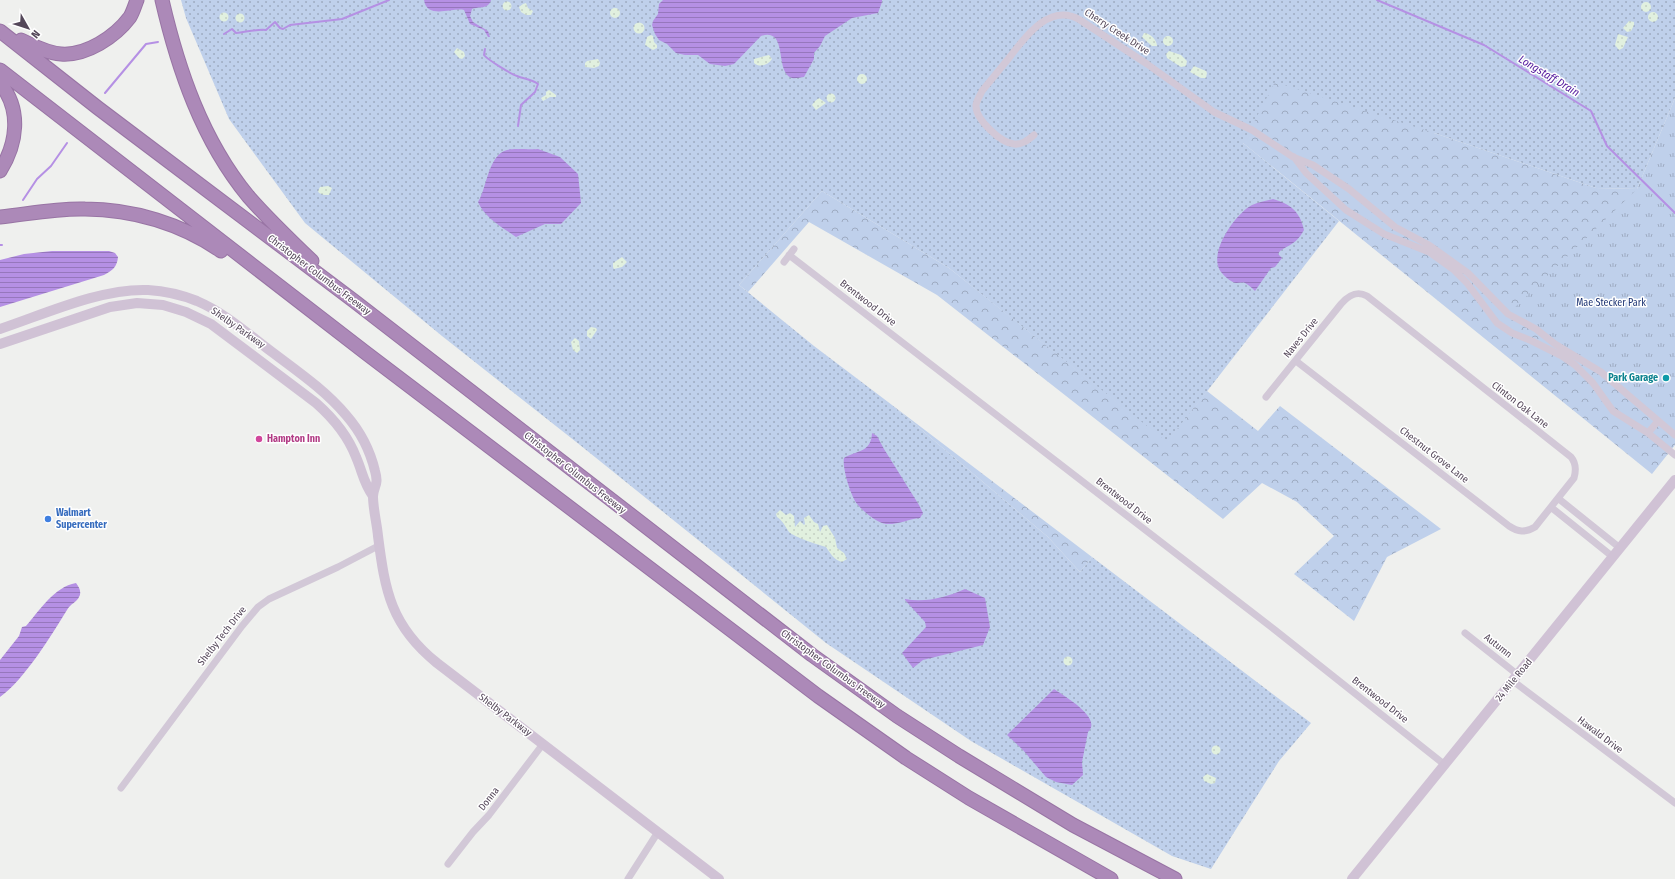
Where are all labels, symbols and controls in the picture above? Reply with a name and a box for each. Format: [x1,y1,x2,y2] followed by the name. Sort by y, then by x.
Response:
[1082,6,1152,58] street label: Cherry Creek Drive
[8,8,48,48] north arrow
[28,27,43,41] text: N
[1516,53,1582,99] water label: Longstaff Drain
[265,232,373,318] street label: Christopher Columbus Freeway
[837,277,899,329] street label: Brentwood Drive
[1576,297,1646,309] park label: Mae Stecker Park
[209,305,268,351] street label: Shelby Parkway
[1281,316,1321,360] street label: Naves Drive
[1608,372,1658,384] place label: Park Garage
[1661,373,1671,383] marker: Park Garage
[1489,379,1551,431] street label: Clinton Oak Lane
[1397,424,1471,486] street label: Chestnut Grove Lane
[522,430,629,517] street label: Christopher Columbus Freeway
[267,433,320,445] place label: Hampton Inn
[254,434,264,444] marker: Hampton Inn
[1093,475,1155,527] street label: Brentwood Drive
[56,507,107,531] place label: Walmart Supercenter
[43,514,53,524] marker: Walmart Supercenter
[195,604,249,668] street label: Shelby Tech Drive
[779,627,888,711] street label: Christopher Columbus Freeway
[1482,631,1514,661] street label: Autumn
[1493,656,1535,704] street label: 24 Mile Road
[1349,674,1411,726] street label: Brentwood Drive
[476,691,534,739] street label: Shelby Parkway
[1575,714,1625,756] street label: Hawald Drive
[476,785,502,813] street label: Donna

